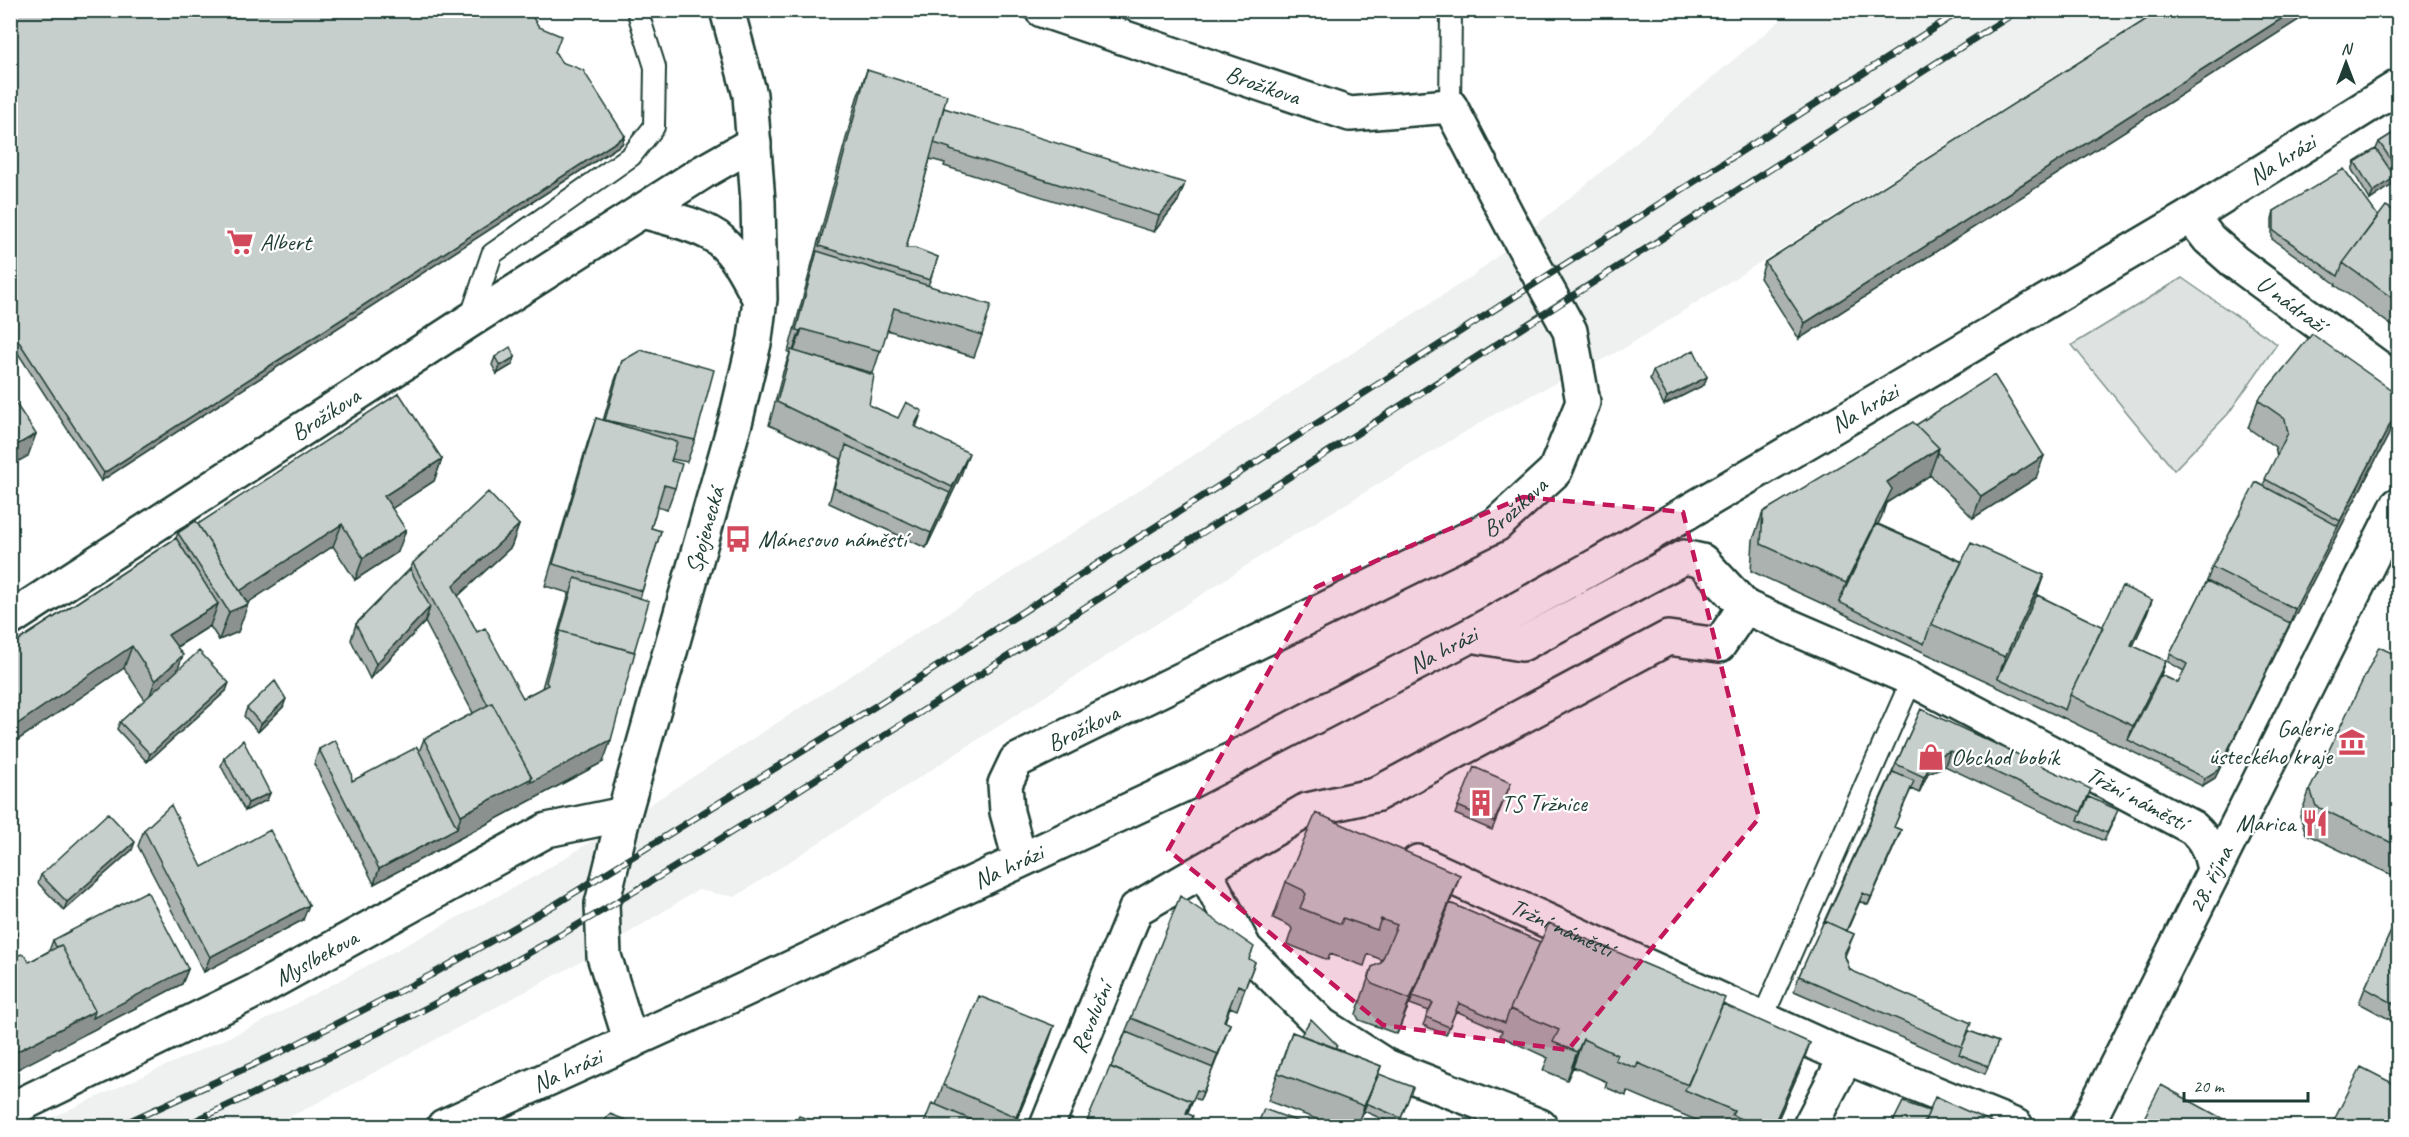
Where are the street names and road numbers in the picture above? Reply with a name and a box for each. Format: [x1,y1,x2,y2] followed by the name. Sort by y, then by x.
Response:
[1222,58,1305,112] street label: Brožíkova
[2243,126,2323,191] street label: Na hrázi
[2251,268,2336,342] street label: U nádraží
[1825,375,1906,439] street label: Na hrázi
[285,380,367,448] street label: Brožíkova
[1478,470,1554,544] street label: Brožíkova
[678,481,732,577] street label: Spojenecká
[1404,618,1485,680] street label: Na hrázi
[1042,697,1125,758] street label: Brožíkova
[2081,759,2196,839] street label: Tržní náměstí
[969,836,1050,896] street label: Na hrázi
[2180,839,2240,918] street label: 28. října
[1506,891,1622,966] street label: Tržní náměstí
[269,921,365,993] street label: Myslbekova
[1064,974,1121,1058] street label: Revoluční
[527,1040,609,1099] street label: Na hrázi

